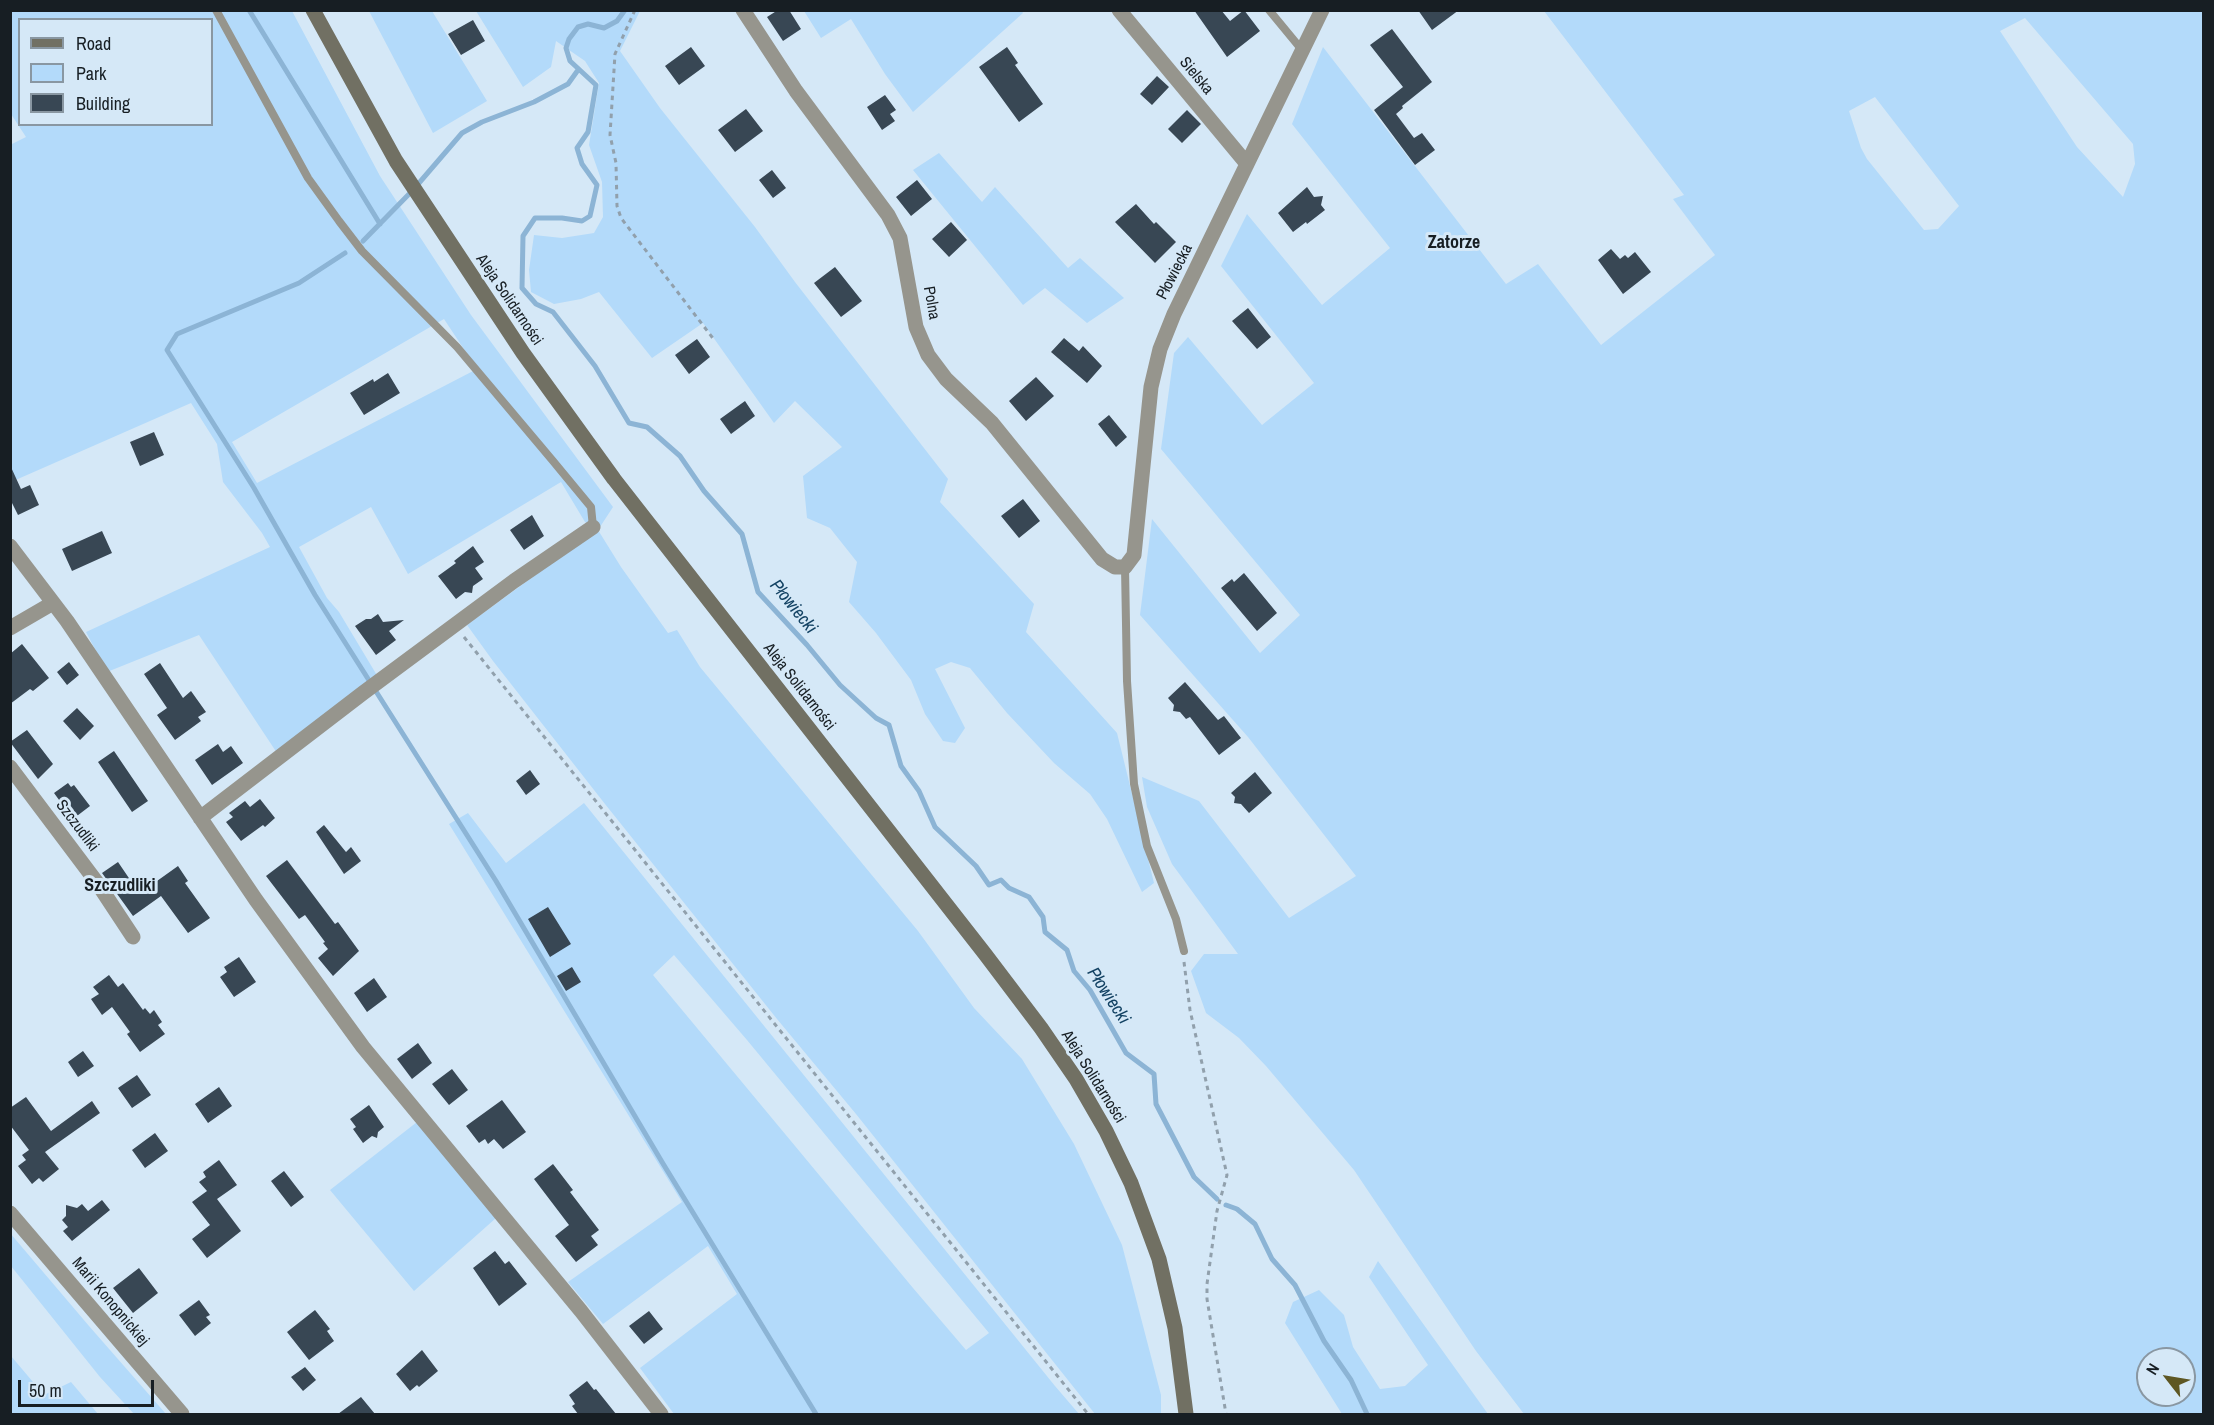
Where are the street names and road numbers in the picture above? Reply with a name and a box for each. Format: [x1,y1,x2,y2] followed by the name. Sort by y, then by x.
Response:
[1175,53,1217,99] street label: Sielska
[1153,241,1197,303] street label: Płowiecka
[471,251,547,349] street label: Aleja Solidarności
[919,285,943,321] street label: Polna
[759,639,839,735] street label: Aleja Solidarności
[51,796,103,856] street label: Szczudliki
[1057,1027,1129,1127] street label: Aleja Solidarności
[67,1254,153,1350] street label: Marii Konopnickiej

